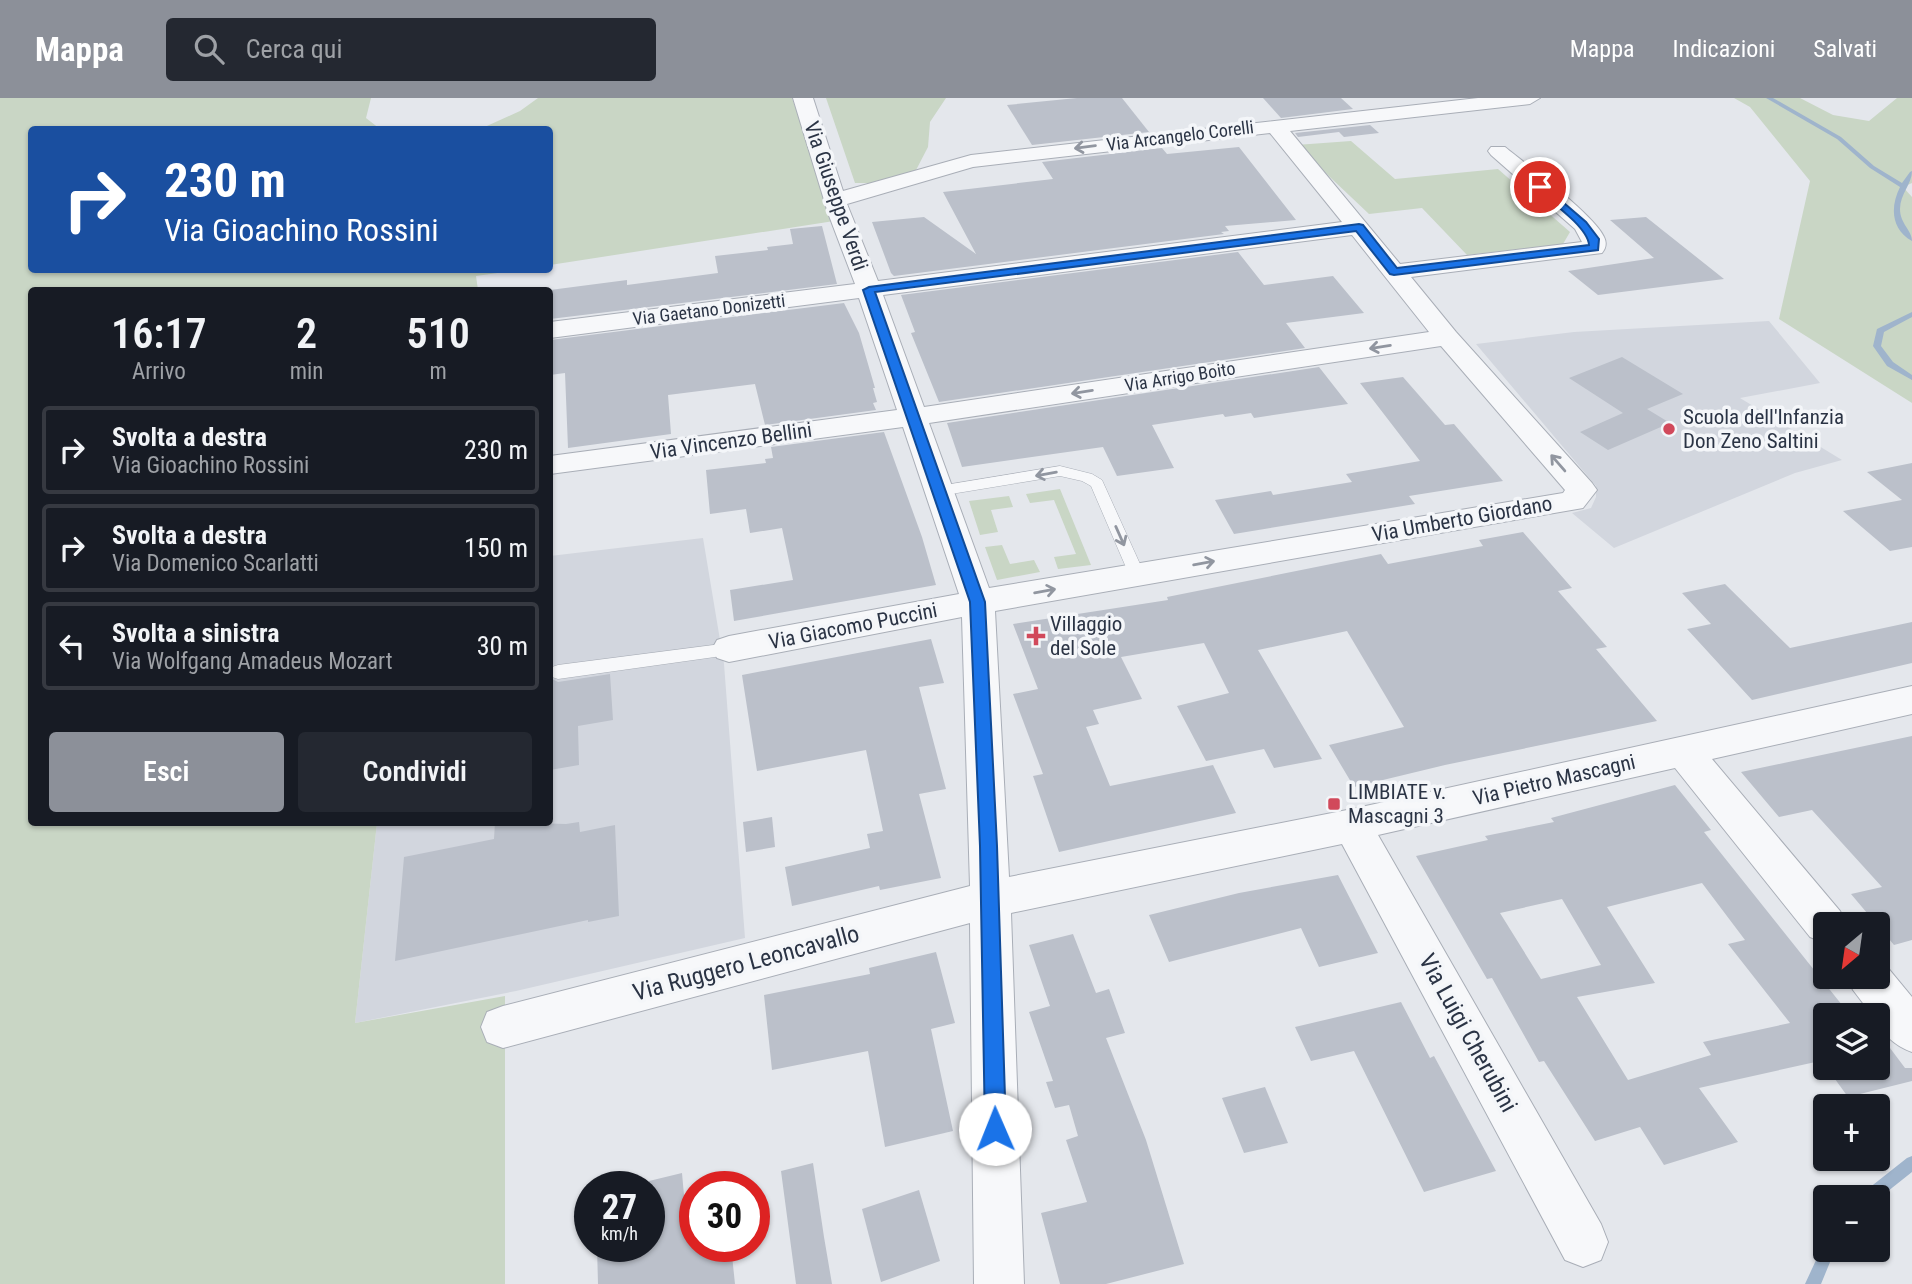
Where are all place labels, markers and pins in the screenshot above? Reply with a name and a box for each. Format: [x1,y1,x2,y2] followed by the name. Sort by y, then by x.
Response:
[1510,157,1570,217] pin
[1683,405,1844,453] place label: Scuola dell'Infanzia Don Zeno Saltini
[1661,421,1677,437] marker: Scuola dell'Infanzia Don Zeno Saltini
[1050,612,1122,660] place label: Villaggio del Sole
[1028,628,1044,644] marker: Villaggio del Sole
[1348,780,1446,828] place label: LIMBIATE v. Mascagni 3
[1326,796,1342,812] marker: LIMBIATE v. Mascagni 3

